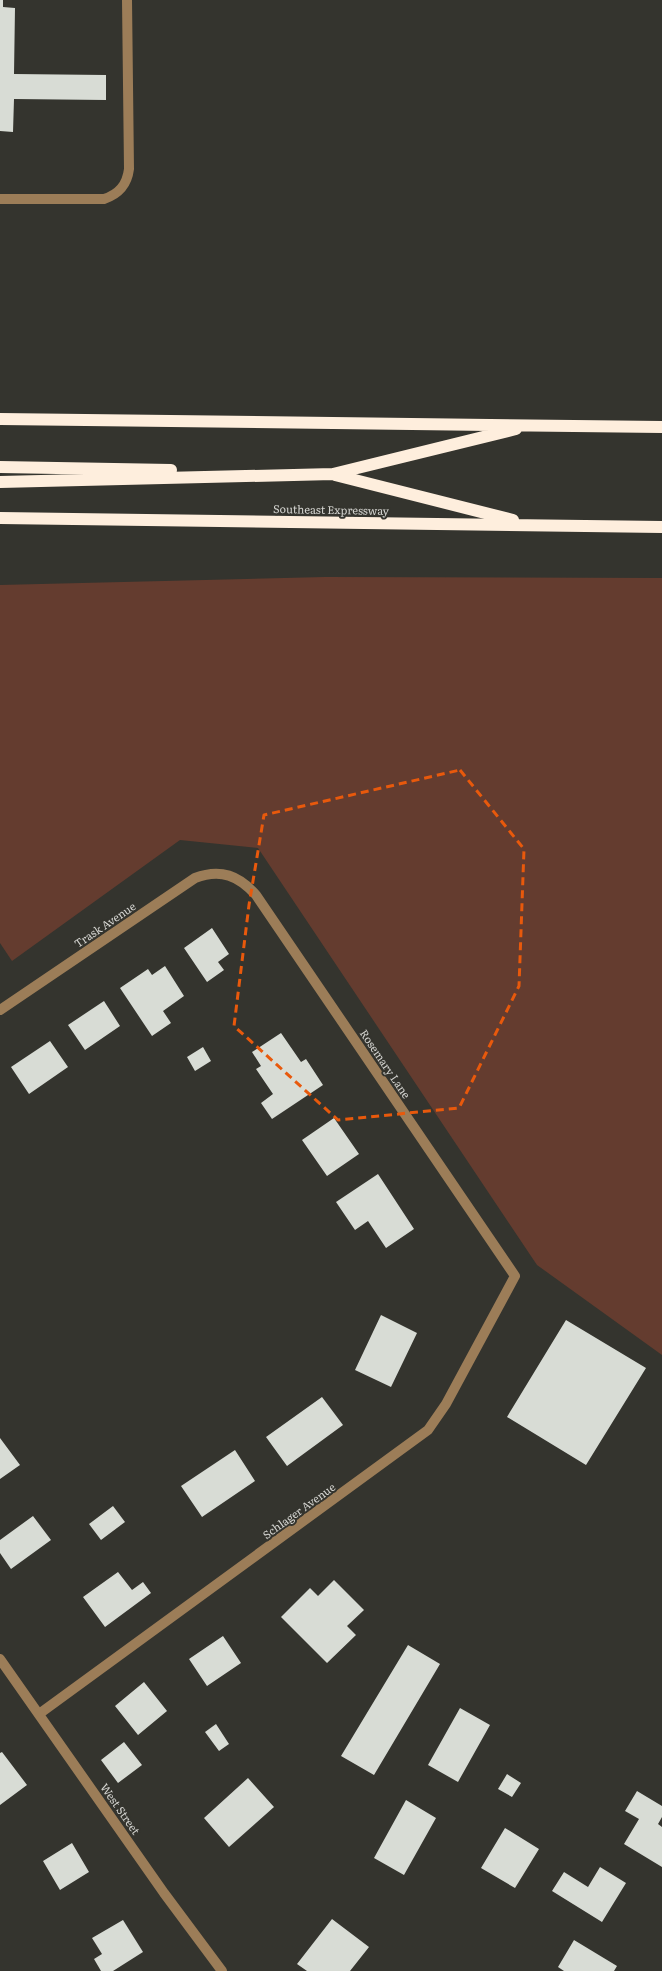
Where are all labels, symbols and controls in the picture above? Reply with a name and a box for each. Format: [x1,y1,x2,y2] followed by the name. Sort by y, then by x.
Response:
[273,500,390,518] street label: Southeast Expressway
[70,897,139,951] street label: Trask Avenue
[357,1026,415,1102] street label: Rosemary Lane
[259,1478,338,1542] street label: Schlager Avenue
[97,1779,145,1838] street label: West Street

